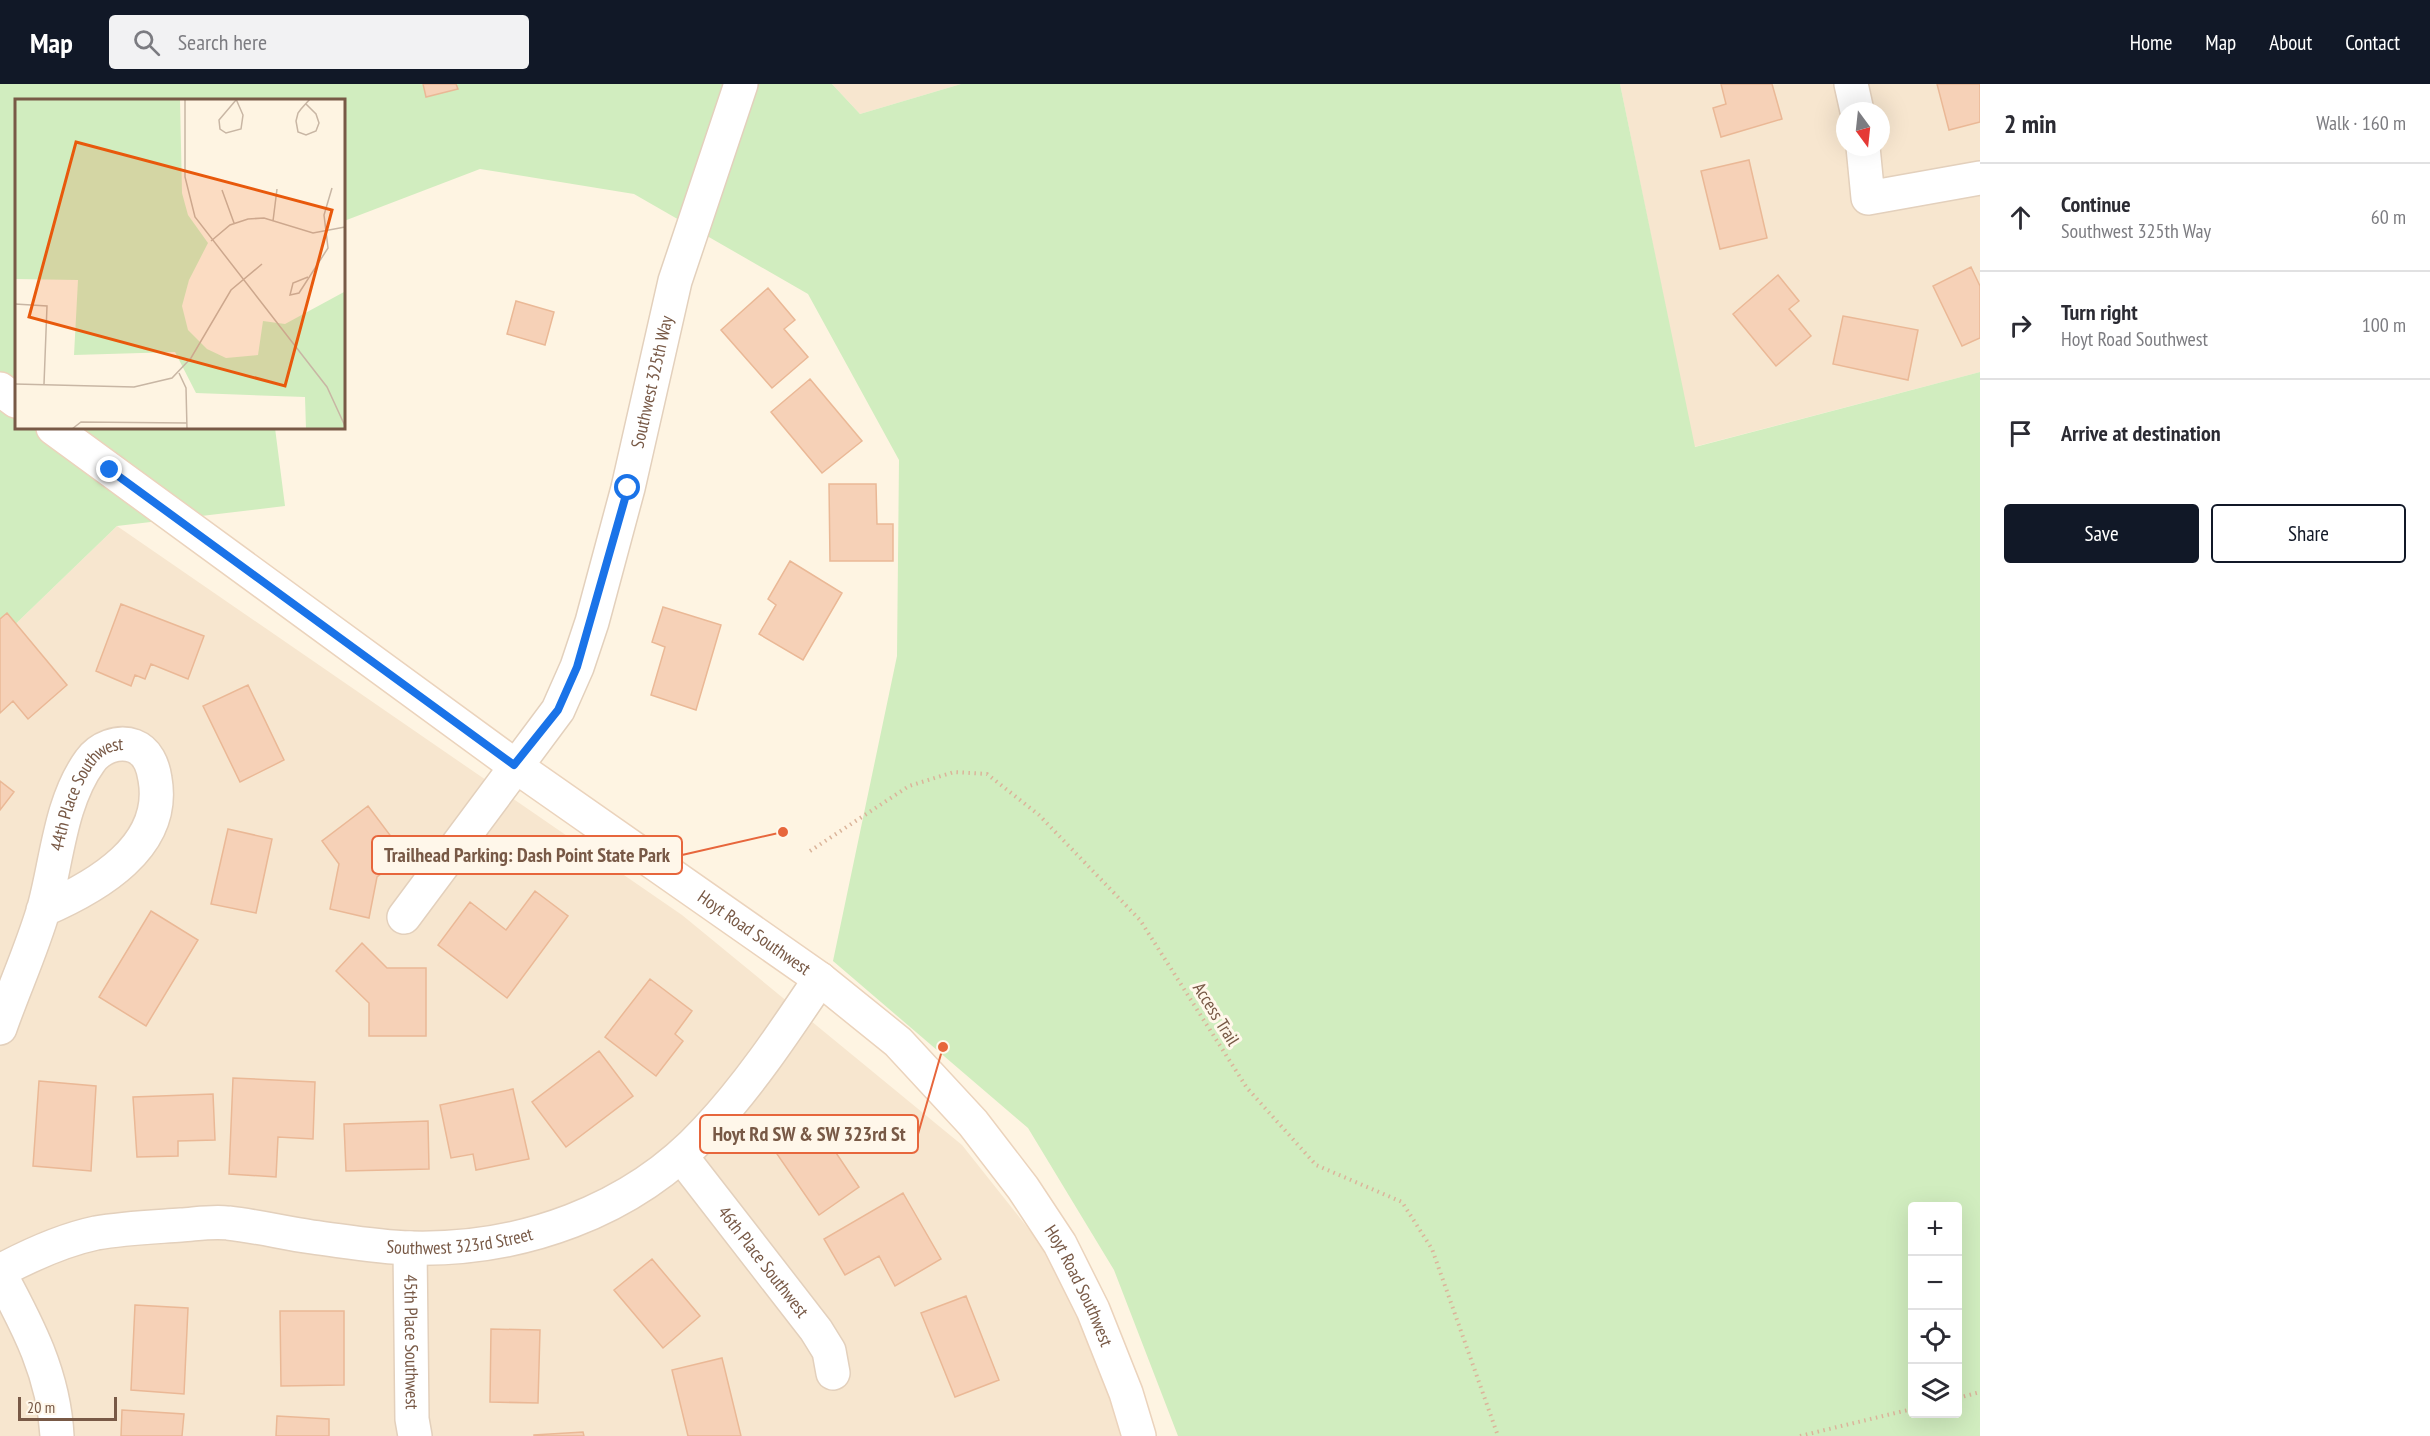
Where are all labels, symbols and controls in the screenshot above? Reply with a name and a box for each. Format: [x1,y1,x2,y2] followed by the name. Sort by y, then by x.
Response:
[109,15,529,69] search box
[30,24,73,61] text: Map
[130,26,163,59] icon: search
[178,28,267,56] text: Search here
[2130,29,2172,56] text: Home
[2205,29,2236,56] text: Map
[2269,29,2312,56] text: About
[2345,29,2400,56] text: Contact
[15,99,345,429] inset map
[1836,102,1890,156] north arrow
[2004,107,2057,140] text: 2 min
[2316,110,2406,136] text: Walk · 160 m
[2061,190,2131,218] text: Continue
[2004,201,2037,234] icon: ahead
[2371,204,2406,230] text: 60 m
[2061,218,2211,244] text: Southwest 325th Way
[2061,298,2138,326] text: Turn right
[2004,309,2037,342] icon: right
[2362,312,2406,338] text: 100 m
[625,313,678,450] street label: Southwest 325th Way
[2061,326,2208,352] text: Hoyt Road Southwest
[2004,417,2037,450] icon: arrive
[2061,419,2221,447] text: Arrive at destination
[96,456,122,482] route end
[614,474,640,500] route start
[2004,504,2199,563] button: Save
[2211,504,2406,563] button: Share
[45,732,124,853] street label: 44th Place Southwest
[372,836,682,874] callout: Trailhead Parking: Dash Point State Park
[384,842,671,868] text: Trailhead Parking: Dash Point State Park
[693,885,815,980] street label: Hoyt Road Southwest
[1188,978,1245,1050] street label: Access Trail
[700,1115,918,1153] callout: Hoyt Rd SW & SW 323rd St
[712,1121,906,1147] text: Hoyt Rd SW & SW 323rd St
[713,1201,814,1322] street label: 46th Place Southwest
[1908,1202,1962,1418] map controls
[1908,1202,1962,1256] button: +
[1040,1220,1118,1350] street label: Hoyt Road Southwest
[386,1222,535,1259] street label: Southwest 323rd Street
[1908,1256,1962,1310] button: −
[399,1274,424,1410] street label: 45th Place Southwest
[1908,1310,1962,1364] button: locate
[1908,1364,1962,1418] button: layers
[18,1394,117,1422] scale bar
[27,1397,55,1417] text: 20 m

